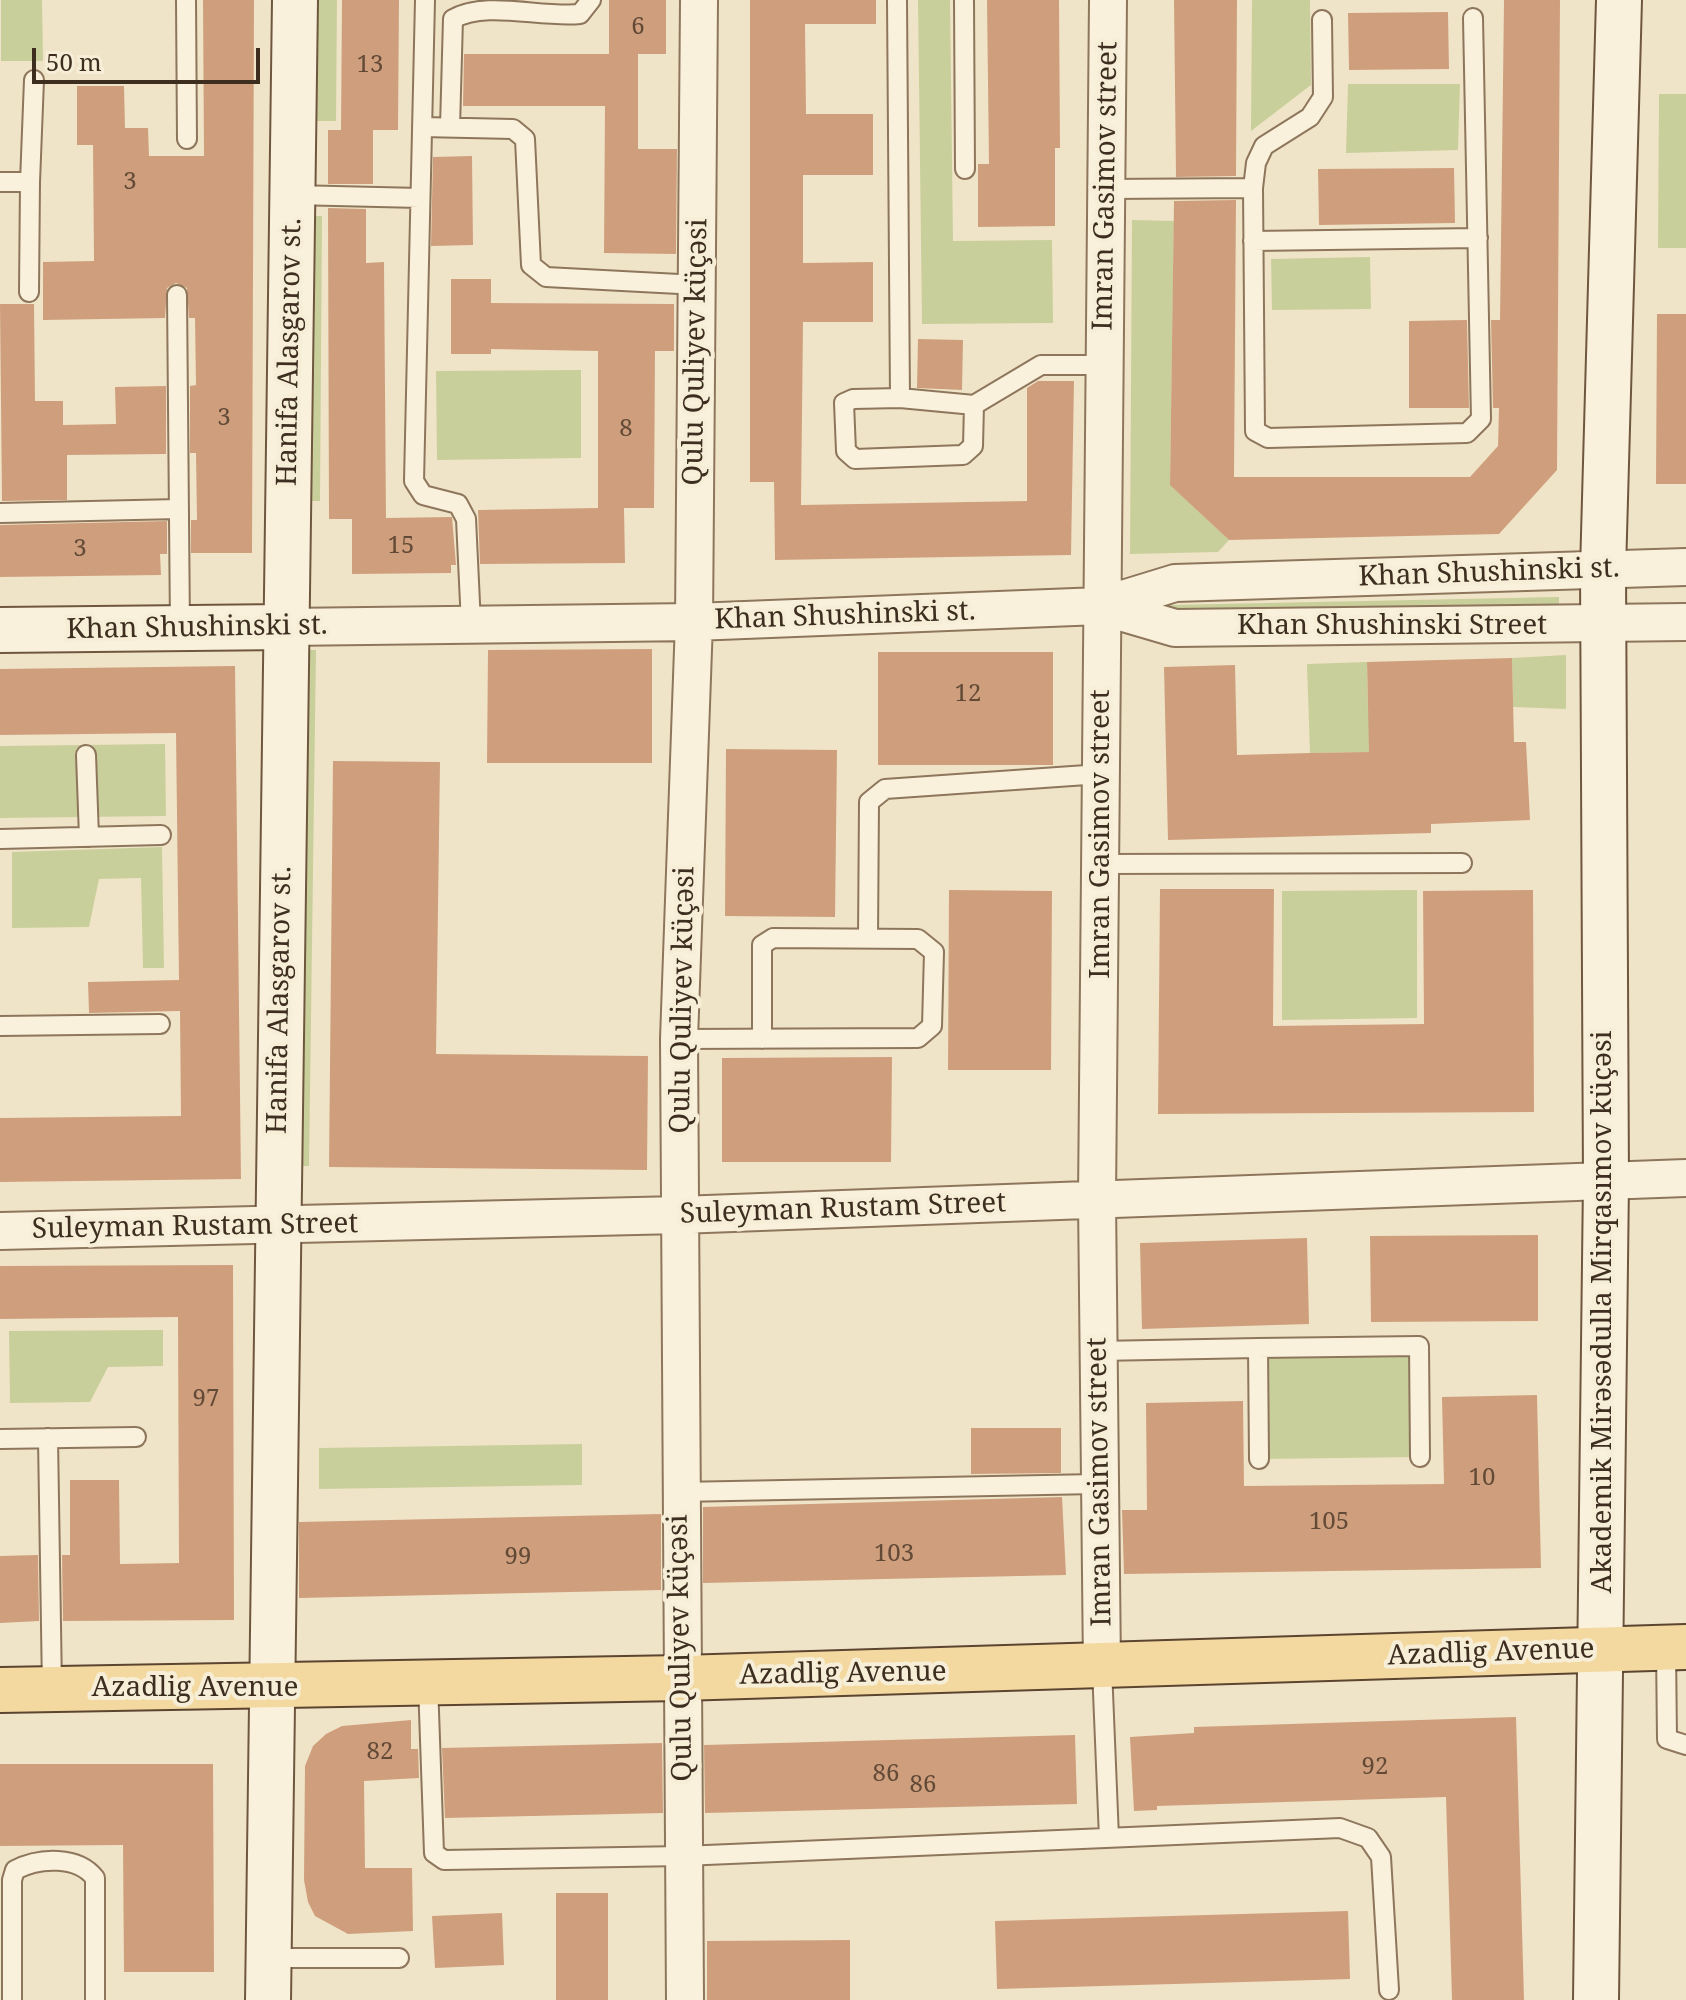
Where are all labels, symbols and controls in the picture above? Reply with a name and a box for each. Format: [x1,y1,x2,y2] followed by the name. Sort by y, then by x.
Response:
[631,13,645,41] house number: 6
[36,32,264,82] scale bar
[1087,41,1125,331] street label: Imran Gasimov street
[46,45,102,78] text: 50 m
[357,51,383,79] house number: 13
[123,168,137,196] house number: 3
[271,218,309,486] street label: Hanifa Alasgarov st.
[677,218,715,486] street label: Qulu Quliyev küçəsi
[217,404,231,432] house number: 3
[619,415,633,443] house number: 8
[388,532,414,560] house number: 15
[73,535,87,563] house number: 3
[1358,552,1620,594] street label: Khan Shushinski st.
[714,595,976,637] street label: Khan Shushinski st.
[66,609,328,647] street label: Khan Shushinski st.
[1237,609,1547,643] street label: Khan Shushinski Street
[955,680,981,708] house number: 12
[1084,689,1118,979] street label: Imran Gasimov street
[261,866,299,1134] street label: Hanifa Alasgarov st.
[664,866,702,1134] street label: Qulu Quliyev küçəsi
[1586,1030,1620,1594] street label: Akademik Mirəsədulla Mirqasımov küçəsi
[679,1187,1007,1231] street label: Suleyman Rustam Street
[32,1207,358,1247] street label: Suleyman Rustam Street
[1081,1337,1119,1627] street label: Imran Gasimov street
[193,1385,219,1413] house number: 97
[1469,1464,1495,1492] house number: 10
[1309,1508,1349,1536] house number: 105
[662,1514,700,1782] street label: Qulu Quliyev küçəsi
[874,1540,914,1568] house number: 103
[505,1543,531,1571] house number: 99
[1387,1633,1595,1673] street label: Azadlig Avenue
[739,1655,947,1693] street label: Azadlig Avenue
[91,1671,299,1705] street label: Azadlig Avenue
[367,1738,393,1766] house number: 82
[1362,1753,1388,1781] house number: 92
[873,1760,899,1788] house number: 86
[910,1771,936,1799] house number: 86

